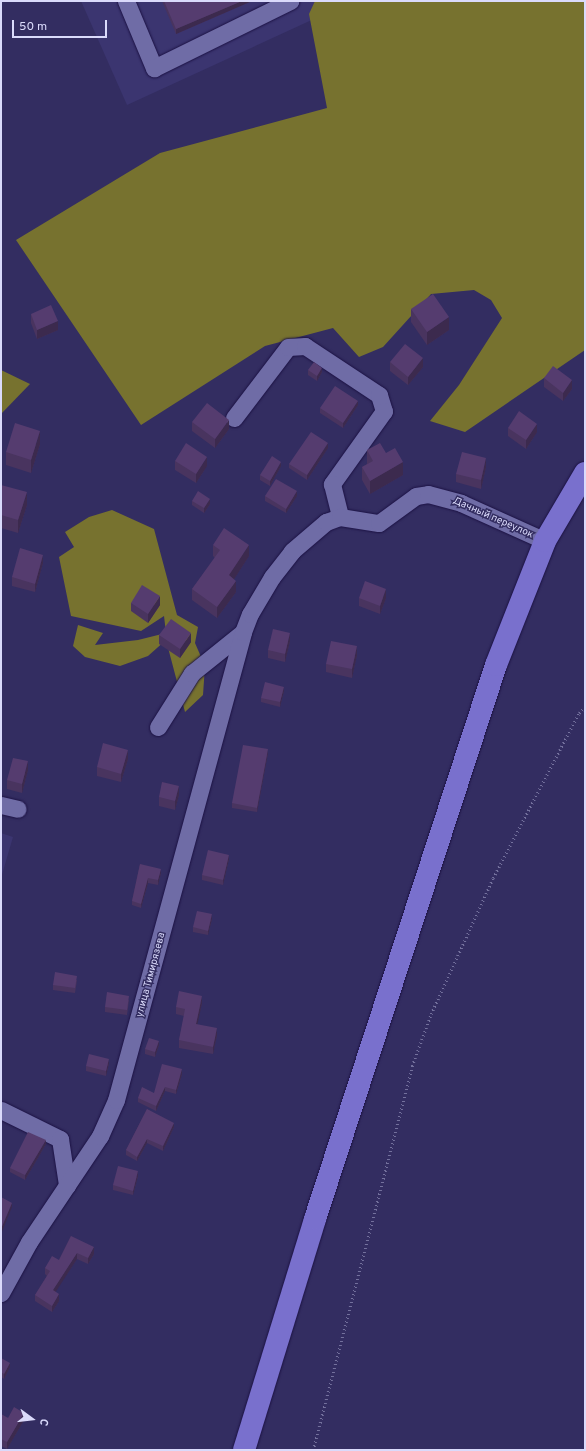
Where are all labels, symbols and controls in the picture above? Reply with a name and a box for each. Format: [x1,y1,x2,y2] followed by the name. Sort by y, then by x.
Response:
[14,12,109,38] scale bar
[19,19,47,35] text: 50 m
[451,495,535,541] street label: Дачный переулок
[134,931,168,1019] street label: улица Тимирязева
[12,1399,52,1439] north arrow
[36,1417,51,1427] text: С

